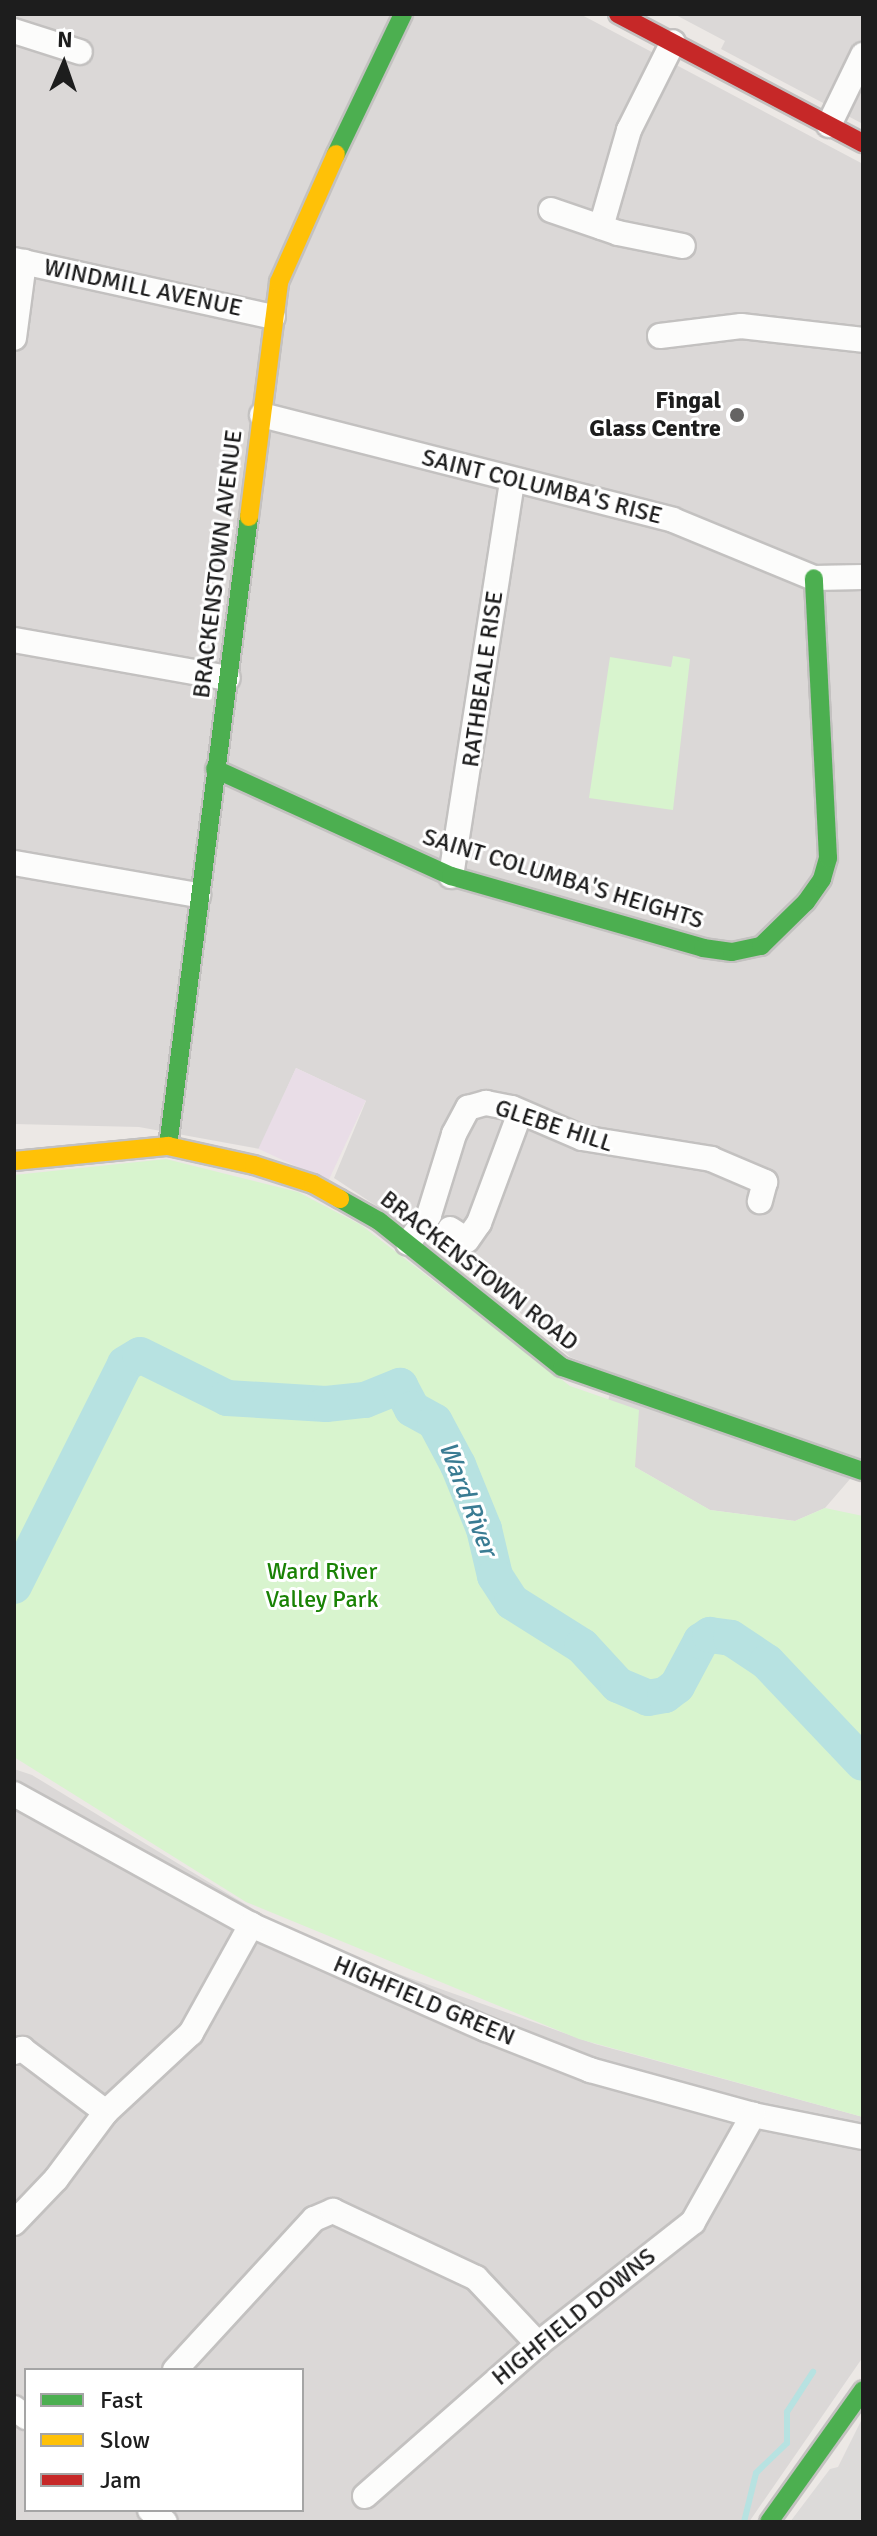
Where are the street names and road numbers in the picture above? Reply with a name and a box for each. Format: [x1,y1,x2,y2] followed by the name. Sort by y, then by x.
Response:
[41,253,245,323] street label: WINDMILL AVENUE
[187,428,249,700] street label: BRACKENSTOWN AVENUE
[419,443,665,531] street label: SAINT COLUMBA'S RISE
[456,589,510,769] street label: RATHBEALE RISE
[419,823,707,935] street label: SAINT COLUMBA'S HEIGHTS
[491,1093,617,1159] street label: GLEBE HILL
[374,1185,584,1357] street label: BRACKENSTOWN ROAD
[329,1950,519,2052] street label: HIGHFIELD GREEN
[486,2242,662,2392] street label: HIGHFIELD DOWNS

